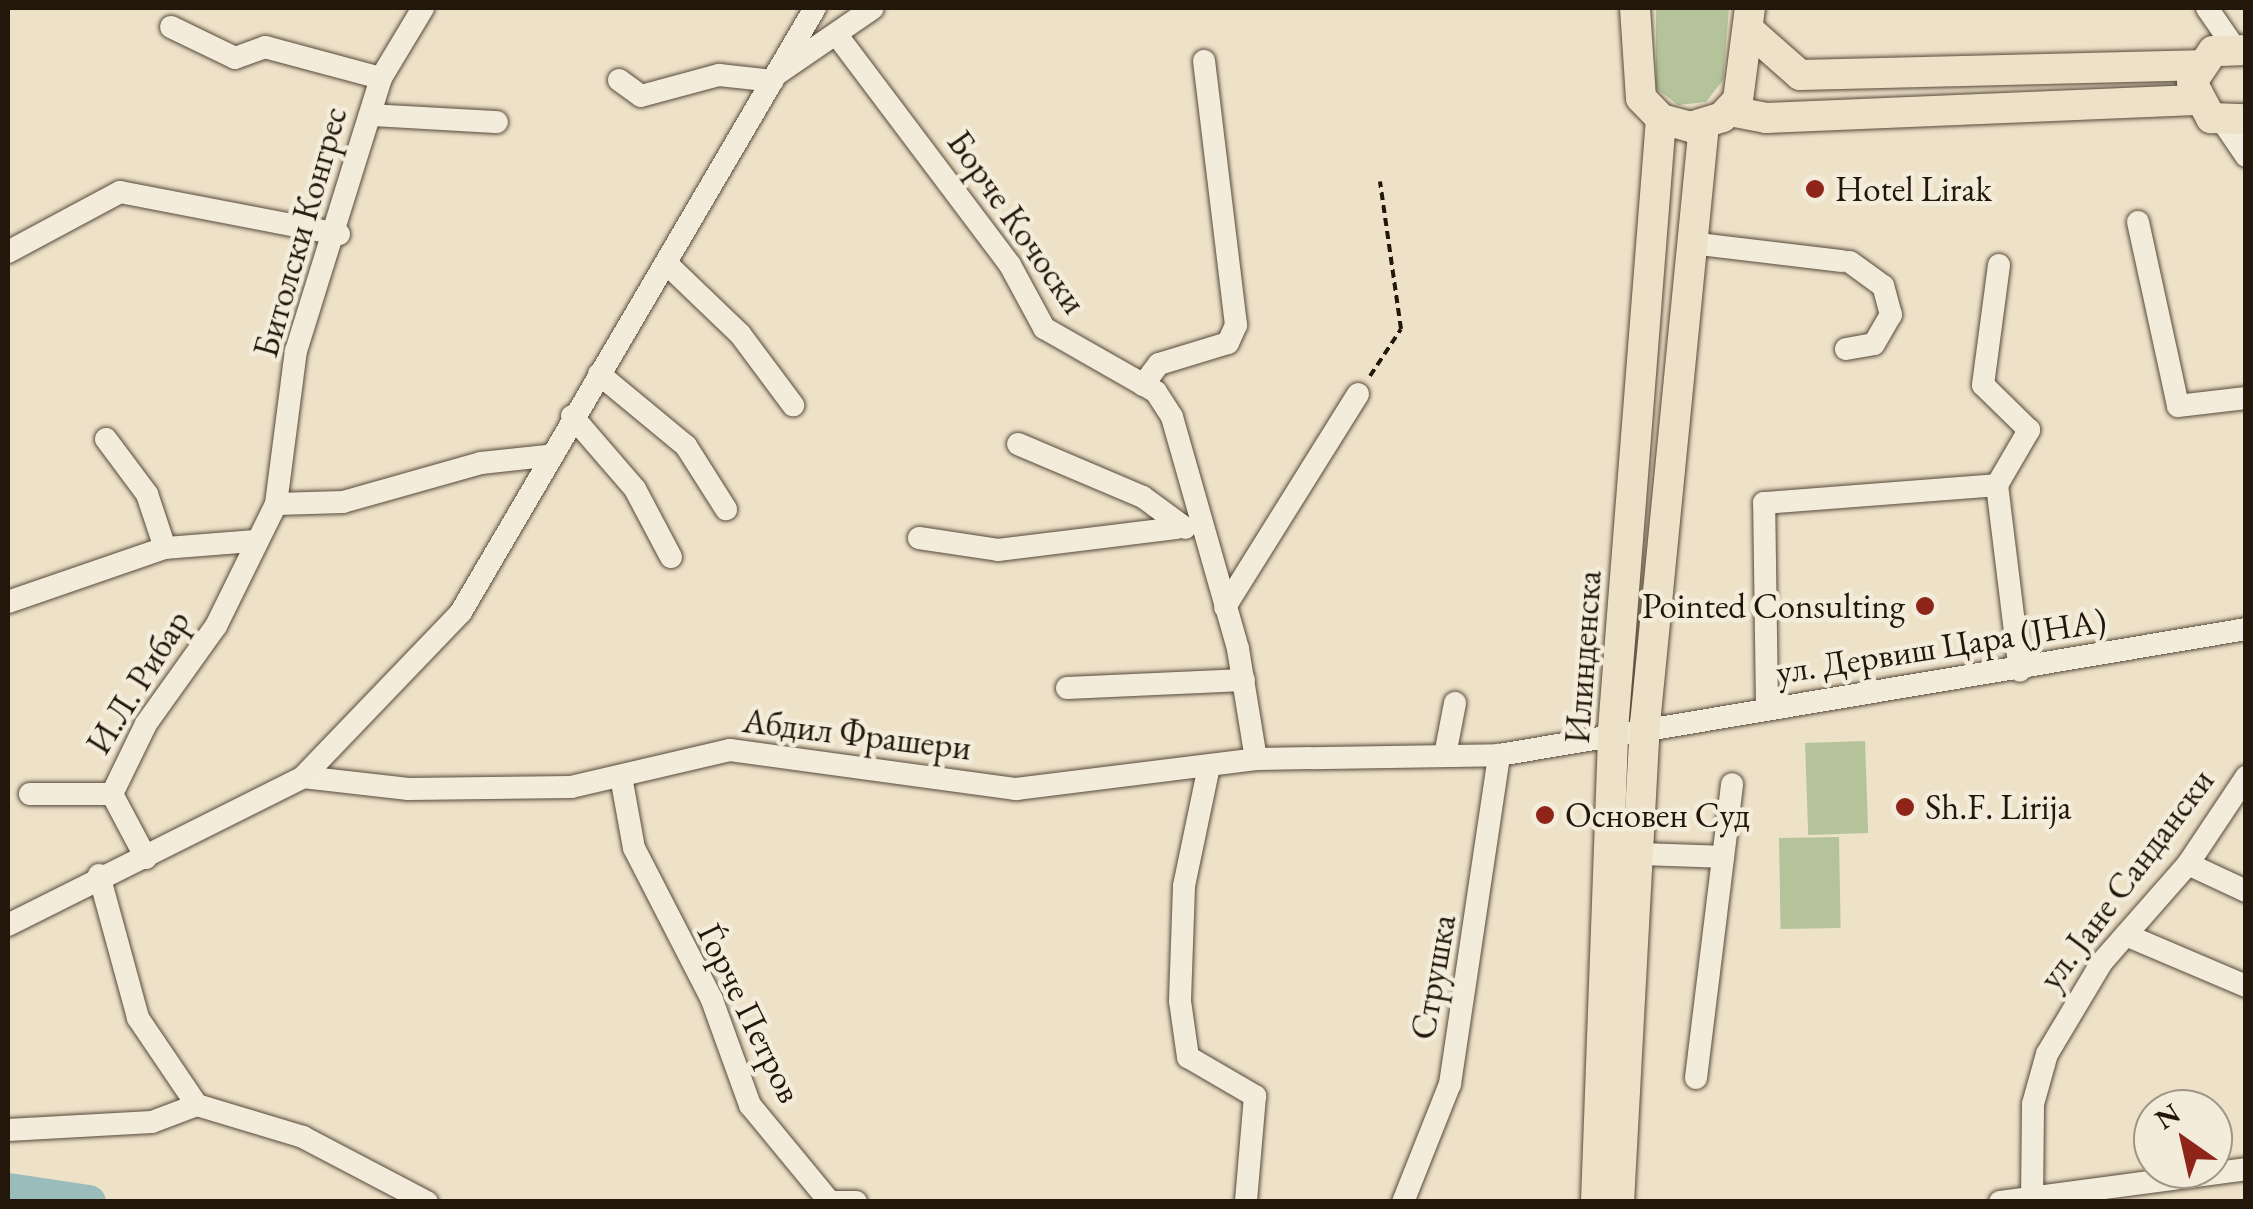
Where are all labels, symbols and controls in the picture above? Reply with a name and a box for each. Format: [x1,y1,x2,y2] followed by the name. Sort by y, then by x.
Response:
[244,102,356,362] street label: Битолски Конгрес
[938,122,1096,322] street label: Борче Кочоски
[1835,168,1992,210] place label: Hotel Lirak
[1804,178,1826,200] marker: Hotel Lirak
[1556,569,1610,745] street label: Илинденска
[1642,585,1905,627] place label: Pointed Consulting
[1914,595,1936,617] marker: Pointed Consulting
[1773,599,2109,693] street label: ул. Дервиш Цара (ЈНА)
[77,602,199,762] street label: И.Л. Рибар
[740,699,974,769] street label: Абдил Фрашери
[2029,760,2223,998] street label: ул. Јане Сандански
[1925,786,2071,828] place label: Sh.F. Lirija
[1565,794,1750,836] place label: Основен Суд
[1894,796,1916,818] marker: Sh.F. Lirija
[1534,804,1556,826] marker: Основен Суд
[1401,911,1465,1043] street label: Струшка
[689,917,811,1109] street label: Ѓорче Петров
[2133,1089,2233,1189] north arrow
[2148,1095,2187,1137] text: N

